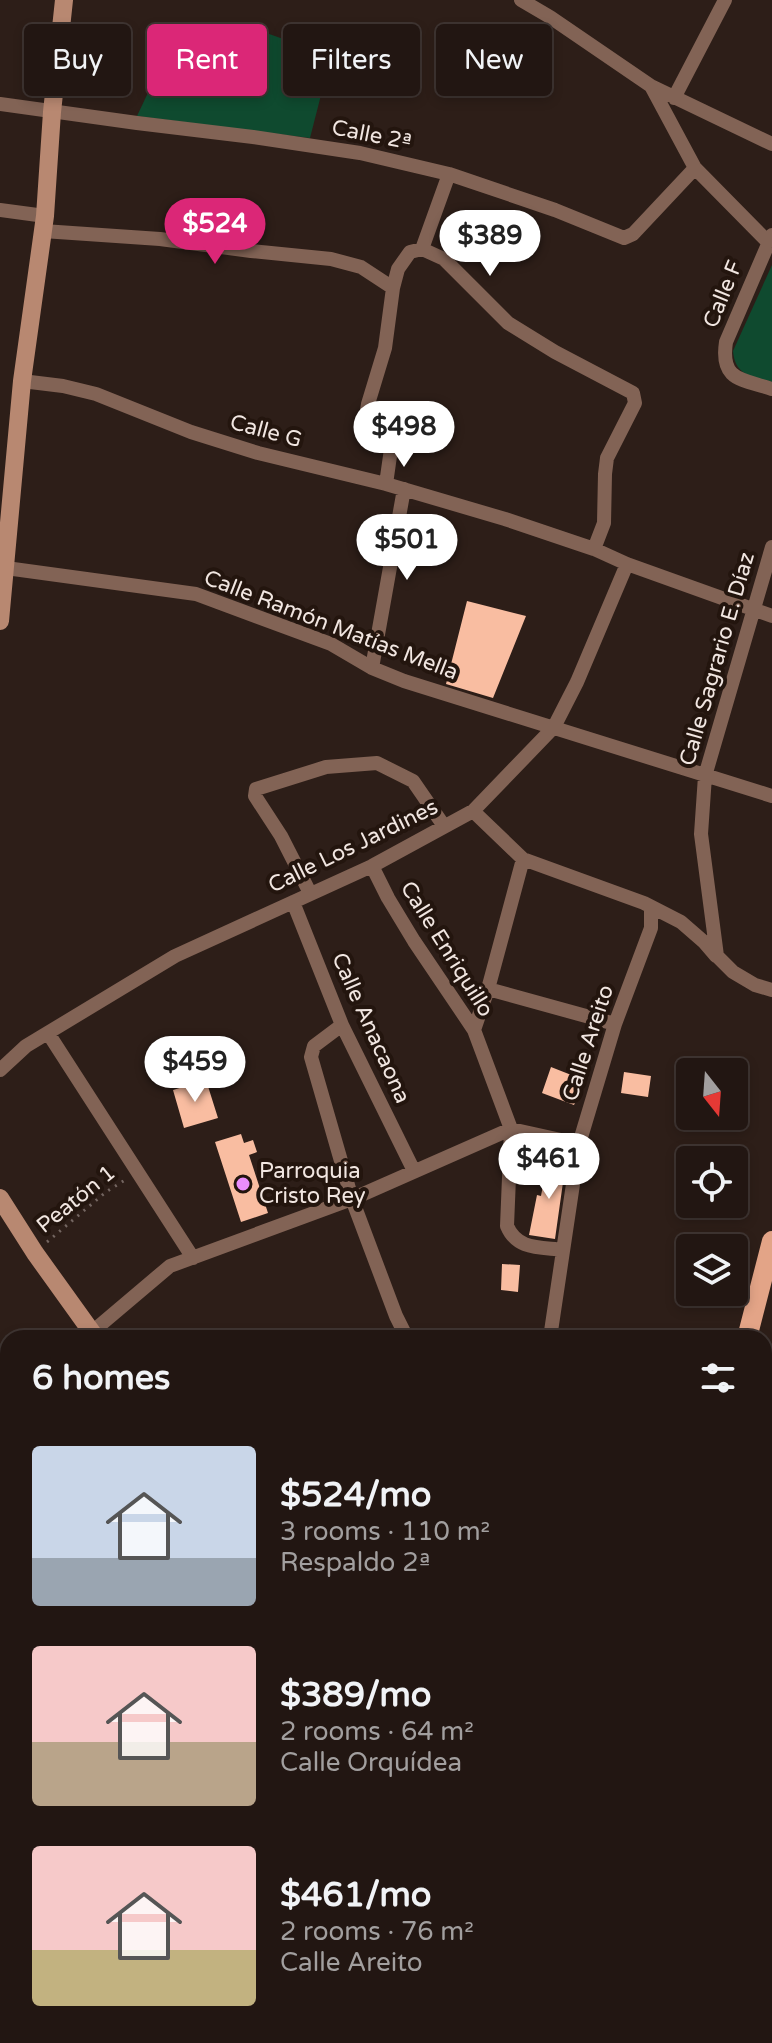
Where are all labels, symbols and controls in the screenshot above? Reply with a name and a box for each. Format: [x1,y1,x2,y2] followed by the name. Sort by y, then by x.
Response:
[24,24,131,96] chip: Buy
[147,24,267,96] chip: Rent
[283,24,420,96] chip: Filters
[436,24,552,96] chip: New
[330,114,414,156] street label: Calle 2ª
[168,198,262,266] pin: $524
[182,208,248,239] text: $524
[443,210,537,278] pin: $389
[457,220,523,251] text: $389
[698,257,748,331] street label: Calle F
[357,401,451,469] pin: $498
[227,409,305,453] street label: Calle G
[371,411,437,442] text: $498
[360,514,454,582] pin: $501
[374,524,440,555] text: $501
[674,549,760,769] street label: Calle Sagrario E. Díaz
[200,564,462,686] street label: Calle Ramón Matías Mella
[264,794,442,898] street label: Calle Los Jardines
[395,876,499,1022] street label: Calle Enriquillo
[326,949,416,1107] street label: Calle Anacaona
[557,982,619,1104] street label: Calle Areito
[148,1036,242,1104] pin: $459
[162,1046,228,1077] text: $459
[676,1058,748,1130] north arrow
[676,1058,748,1306] map controls
[502,1133,596,1201] pin: $461
[516,1143,582,1174] text: $461
[676,1146,748,1218] button: locate
[259,1158,366,1209] place label: Parroquia Cristo Rey
[31,1159,121,1239] street label: Peatón 1
[234,1175,252,1193] marker: Parroquia Cristo Rey
[676,1234,748,1306] button: layers
[696,1356,740,1400] icon: filters
[32,1358,170,1399] text: 6 homes
[280,1475,431,1516] text: $524/mo
[96,1478,192,1574] icon: home
[280,1516,490,1547] text: 3 rooms · 110 m²
[280,1547,431,1578] text: Respaldo 2ª
[280,1675,431,1716] text: $389/mo
[96,1678,192,1774] icon: home
[280,1716,474,1747] text: 2 rooms · 64 m²
[280,1747,462,1778] text: Calle Orquídea
[280,1875,431,1916] text: $461/mo
[96,1878,192,1974] icon: home
[280,1916,474,1947] text: 2 rooms · 76 m²
[280,1947,423,1978] text: Calle Areito

